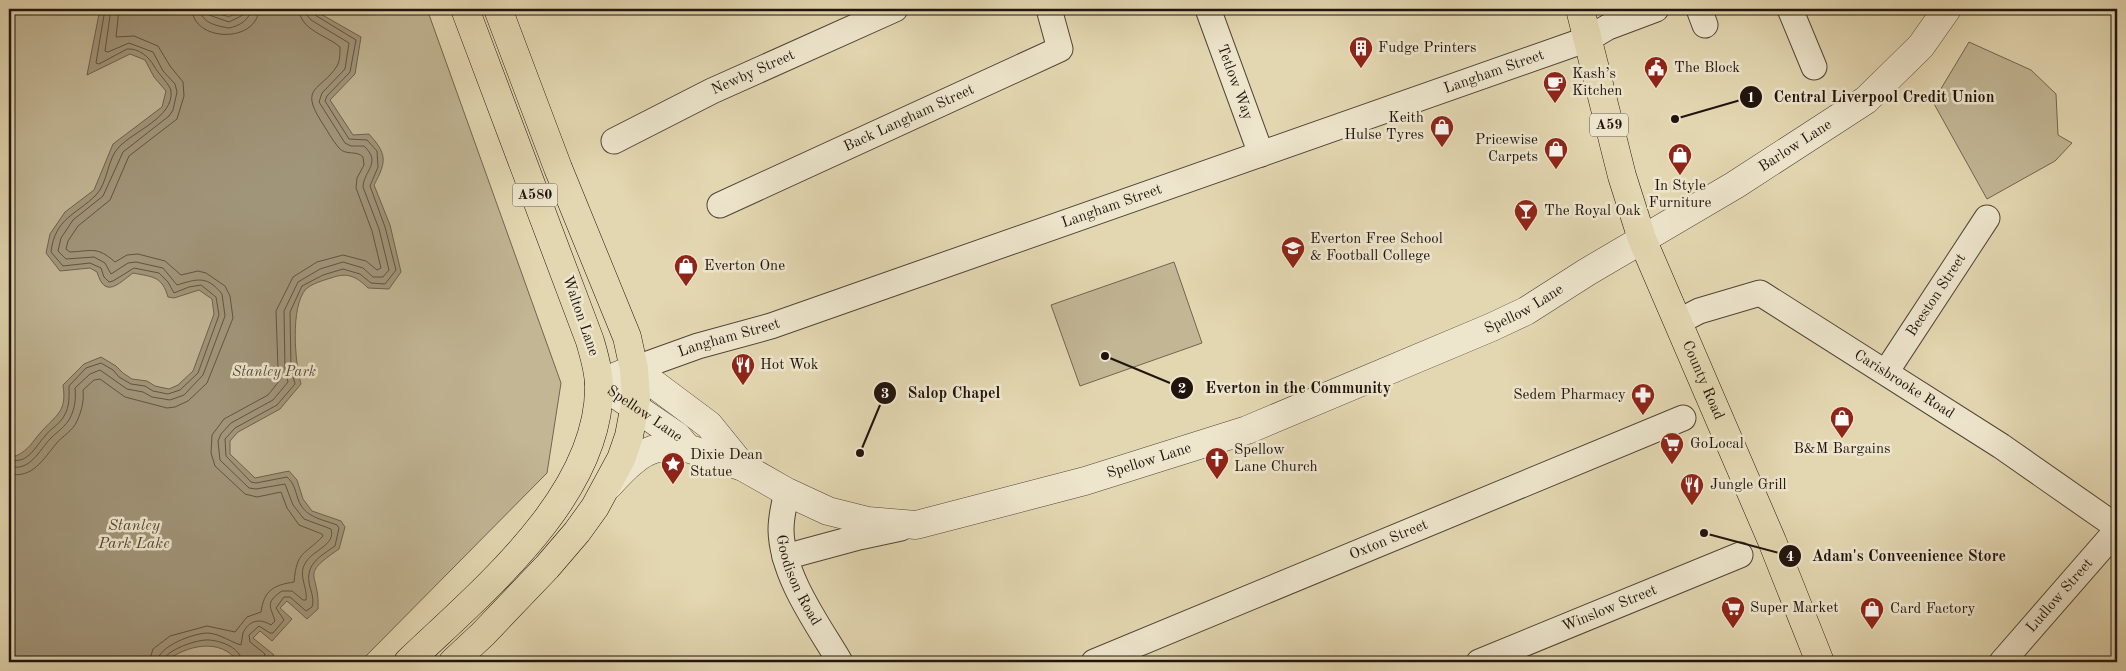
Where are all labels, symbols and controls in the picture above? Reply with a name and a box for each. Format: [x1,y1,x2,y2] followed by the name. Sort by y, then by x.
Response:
[1348,35,1374,69] building icon: Fudge Printers
[1378,41,1477,56] place label: Fudge Printers
[1214,43,1255,122] street label: Tetlow Way
[709,47,797,98] street label: Newby Street
[1442,48,1546,97] street label: Langham Street
[1643,55,1669,89] public building icon: The Block
[1674,61,1740,76] place label: The Block
[1572,67,1622,99] place label: Kash’s Kitchen
[1542,70,1568,104] cafe icon: Kash’s Kitchen
[1739,81,2005,112] callout: Central Liverpool Credit Union
[842,82,977,155] street label: Back Langham Street
[1773,90,1995,106] text: Central Liverpool Credit Union
[1747,91,1755,106] text: 1
[1344,111,1424,143] place label: Keith Hulse Tyres
[1429,114,1455,148] shop icon: Keith Hulse Tyres
[1590,114,1628,136] road number: A59
[1756,117,1834,175] street label: Barlow Lane
[1475,133,1538,165] place label: Pricewise Carpets
[1543,136,1569,170] shop icon: Pricewise Carpets
[1667,142,1693,176] shop icon: In Style Furniture
[1649,179,1711,211] place label: In Style Furniture
[1060,182,1164,231] street label: Langham Street
[512,184,558,206] road number: A580
[1513,198,1539,232] bar icon: The Royal Oak
[1544,204,1641,219] place label: The Royal Oak
[1310,232,1443,264] place label: Everton Free School & Football College
[1280,235,1306,269] school or university icon: Everton Free School & Football College
[1904,251,1969,339] street label: Beeston Street
[673,253,699,287] shop icon: Everton One
[704,259,785,274] place label: Everton One
[559,274,601,358] street label: Walton Lane
[1482,282,1566,337] street label: Spellow Lane
[676,316,782,360] street label: Langham Street
[1679,338,1726,422] street label: County Road
[1851,347,1957,422] street label: Carisbrooke Road
[730,352,756,386] restaurant icon: Hot Wok
[760,358,819,373] place label: Hot Wok
[232,365,316,380] park label: Stanley Park
[1170,372,1401,403] callout: Everton in the Community
[873,377,1011,408] callout: Salop Chapel
[1205,381,1391,397] text: Everton in the Community
[1178,382,1186,397] text: 2
[1630,382,1656,416] pharmacy icon: Sedem Pharmacy
[604,383,686,444] street label: Spellow Lane
[907,386,1001,402] text: Salop Chapel
[881,387,889,402] text: 3
[1513,388,1626,403] place label: Sedem Pharmacy
[1829,405,1855,439] shop icon: B&M Bargains
[1659,431,1685,465] supermarket icon: GoLocal
[1690,437,1744,452] place label: GoLocal
[1105,441,1193,481] street label: Spellow Lane
[1794,442,1891,457] place label: B&M Bargains
[1234,443,1318,475] place label: Spellow Lane Church
[1204,446,1230,480] church icon: Spellow Lane Church
[690,448,763,480] place label: Dixie Dean Statue
[660,451,686,485] place icon: Dixie Dean Statue
[1679,472,1705,506] restaurant icon: Jungle Grill
[1710,478,1787,493] place label: Jungle Grill
[1347,517,1430,563] street label: Oxton Street
[97,518,170,552] water label: Stanley Park Lake
[774,534,823,628] street label: Goodison Road
[1777,540,2016,571] callout: Adam's Conveenience Store
[1812,549,2006,565] text: Adam's Conveenience Store
[1786,550,1794,565] text: 4
[2024,556,2096,636] street label: Ludlow Street
[1560,582,1659,635] street label: Winslow Street
[1720,595,1746,629] supermarket icon: Super Market
[1859,596,1885,630] shop icon: Card Factory
[1750,601,1838,616] place label: Super Market
[1890,602,1976,617] place label: Card Factory

